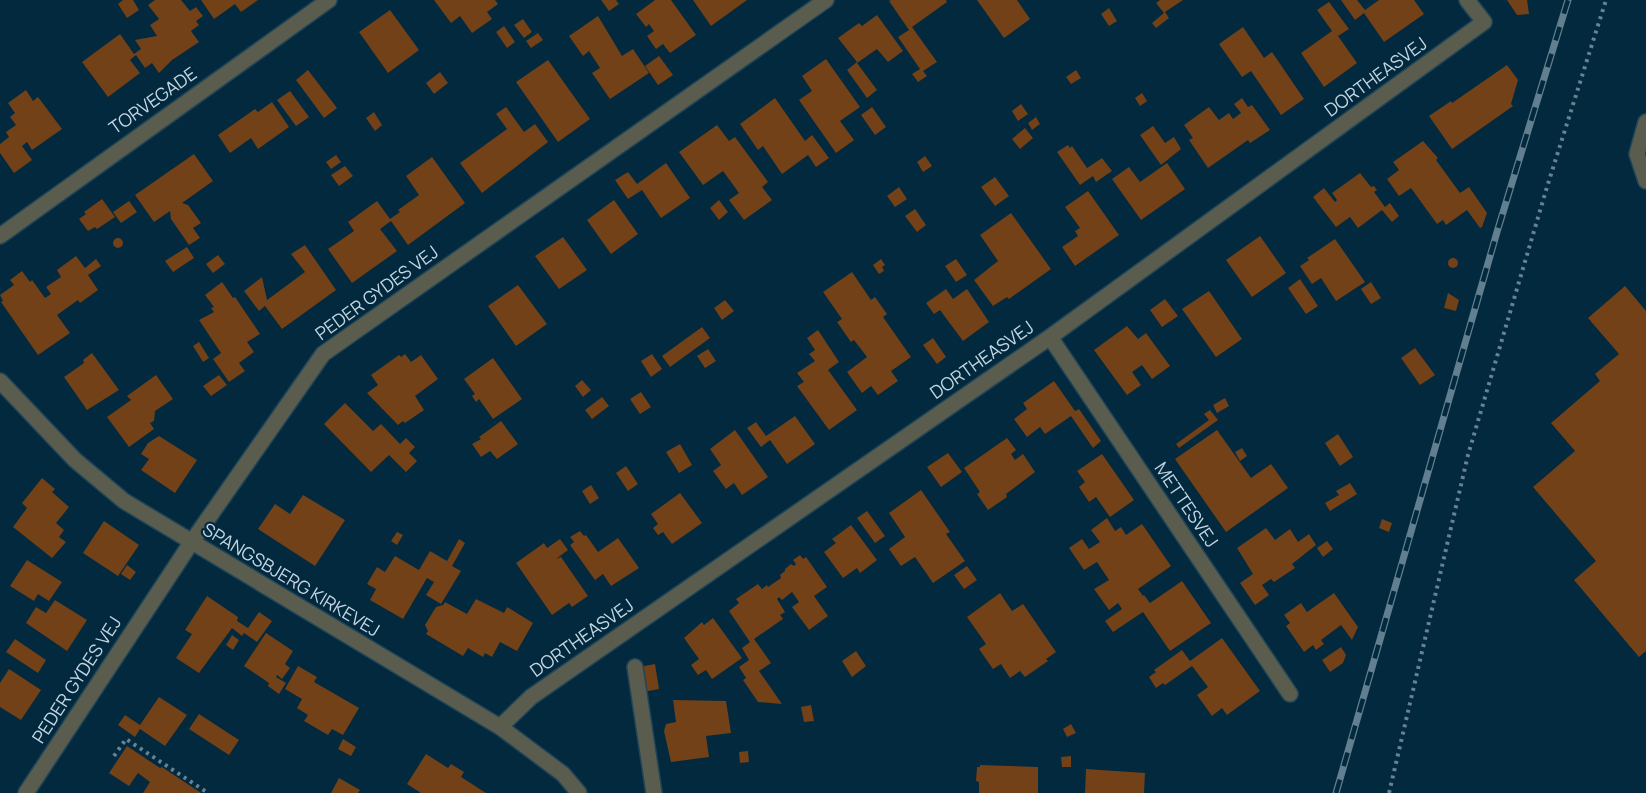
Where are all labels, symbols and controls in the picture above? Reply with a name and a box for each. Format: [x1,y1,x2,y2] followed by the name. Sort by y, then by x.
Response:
[1319,31,1431,121] street label: DORTHEASVEJ
[104,61,201,139] street label: TORVEGADE
[310,239,443,345] street label: PEDER GYDES VEJ
[925,315,1038,404] street label: DORTHEASVEJ
[1149,457,1224,552] street label: METTESVEJ
[199,517,384,642] street label: SPANGSBJERG KIRKEVEJ
[525,593,638,682] street label: DORTHEASVEJ
[26,611,126,747] street label: PEDER GYDES VEJ

